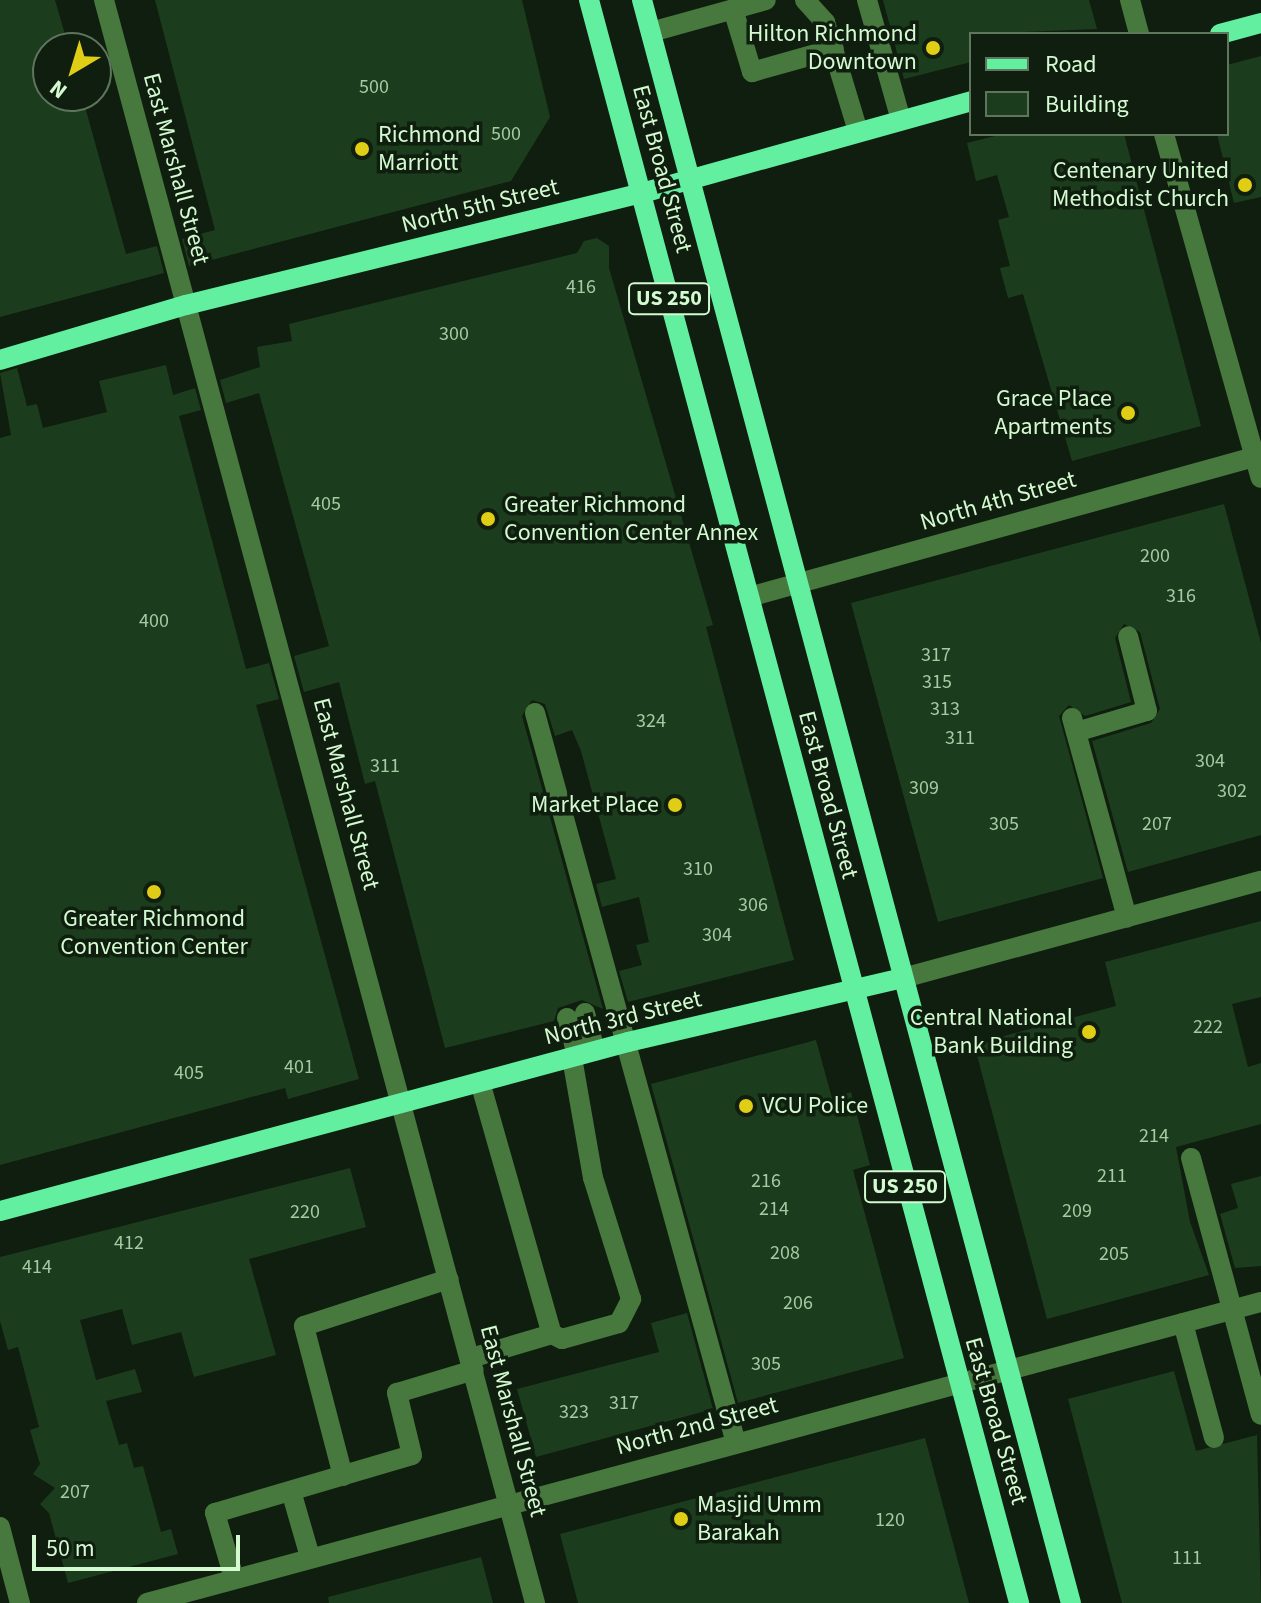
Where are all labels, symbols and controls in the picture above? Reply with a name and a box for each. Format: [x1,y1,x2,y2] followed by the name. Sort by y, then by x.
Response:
[748,20,917,76] place label: Hilton Richmond Downtown
[32,32,112,112] north arrow
[969,32,1229,136] legend
[924,39,942,57] marker: Hilton Richmond Downtown
[1045,47,1097,82] text: Road
[137,70,215,268] street label: East Marshall Street
[43,72,74,106] text: N
[359,75,389,99] house number: 500
[626,82,698,256] street label: East Broad Street
[1045,87,1129,122] text: Building
[378,121,481,177] place label: Richmond Marriott
[491,122,521,146] house number: 500
[353,140,371,158] marker: Richmond Marriott
[1052,157,1229,213] place label: Centenary United Methodist Church
[398,173,562,239] street label: North 5th Street
[1236,176,1254,194] marker: Centenary United Methodist Church
[566,275,596,299] house number: 416
[627,281,711,317] road number: US 250
[439,322,469,346] house number: 300
[995,385,1112,441] place label: Grace Place Apartments
[1119,404,1137,422] marker: Grace Place Apartments
[917,465,1079,537] street label: North 4th Street
[504,491,758,547] place label: Greater Richmond Convention Center Annex
[311,492,341,516] house number: 405
[479,510,497,528] marker: Greater Richmond Convention Center Annex
[1140,544,1170,568] house number: 200
[1166,584,1196,608] house number: 316
[139,609,169,633] house number: 400
[921,643,951,667] house number: 317
[922,670,952,694] house number: 315
[307,695,385,893] street label: East Marshall Street
[930,697,960,721] house number: 313
[792,708,864,882] street label: East Broad Street
[636,709,666,733] house number: 324
[945,726,975,750] house number: 311
[1195,749,1225,773] house number: 304
[370,754,400,778] house number: 311
[909,776,939,800] house number: 309
[1217,779,1247,803] house number: 302
[531,791,659,819] place label: Market Place
[666,796,684,814] marker: Market Place
[989,812,1019,836] house number: 305
[1142,812,1172,836] house number: 207
[683,857,713,881] house number: 310
[145,883,163,901] marker: Greater Richmond Convention Center
[738,893,768,917] house number: 306
[60,905,248,961] place label: Greater Richmond Convention Center
[702,923,732,947] house number: 304
[541,985,705,1051] street label: North 3rd Street
[910,1004,1073,1060] place label: Central National Bank Building
[1193,1015,1223,1039] house number: 222
[1080,1023,1098,1041] marker: Central National Bank Building
[284,1055,314,1079] house number: 401
[174,1061,204,1085] house number: 405
[762,1092,868,1120] place label: VCU Police
[737,1097,755,1115] marker: VCU Police
[1139,1124,1169,1148] house number: 214
[1097,1164,1127,1188] house number: 211
[751,1169,781,1193] house number: 216
[863,1169,947,1205] road number: US 250
[759,1197,789,1221] house number: 214
[1062,1199,1092,1223] house number: 209
[290,1200,320,1224] house number: 220
[114,1231,144,1255] house number: 412
[770,1241,800,1265] house number: 208
[1099,1242,1129,1266] house number: 205
[22,1255,52,1279] house number: 414
[783,1291,813,1315] house number: 206
[474,1322,552,1520] street label: East Marshall Street
[958,1334,1034,1508] street label: East Broad Street
[751,1352,781,1376] house number: 305
[609,1391,639,1415] house number: 317
[613,1391,781,1461] street label: North 2nd Street
[559,1400,589,1424] house number: 323
[60,1480,90,1504] house number: 207
[697,1491,822,1547] place label: Masjid Umm Barakah
[875,1508,905,1532] house number: 120
[672,1510,690,1528] marker: Masjid Umm Barakah
[36,1519,244,1569] scale bar
[46,1531,95,1566] text: 50 m
[1172,1546,1202,1570] house number: 111

